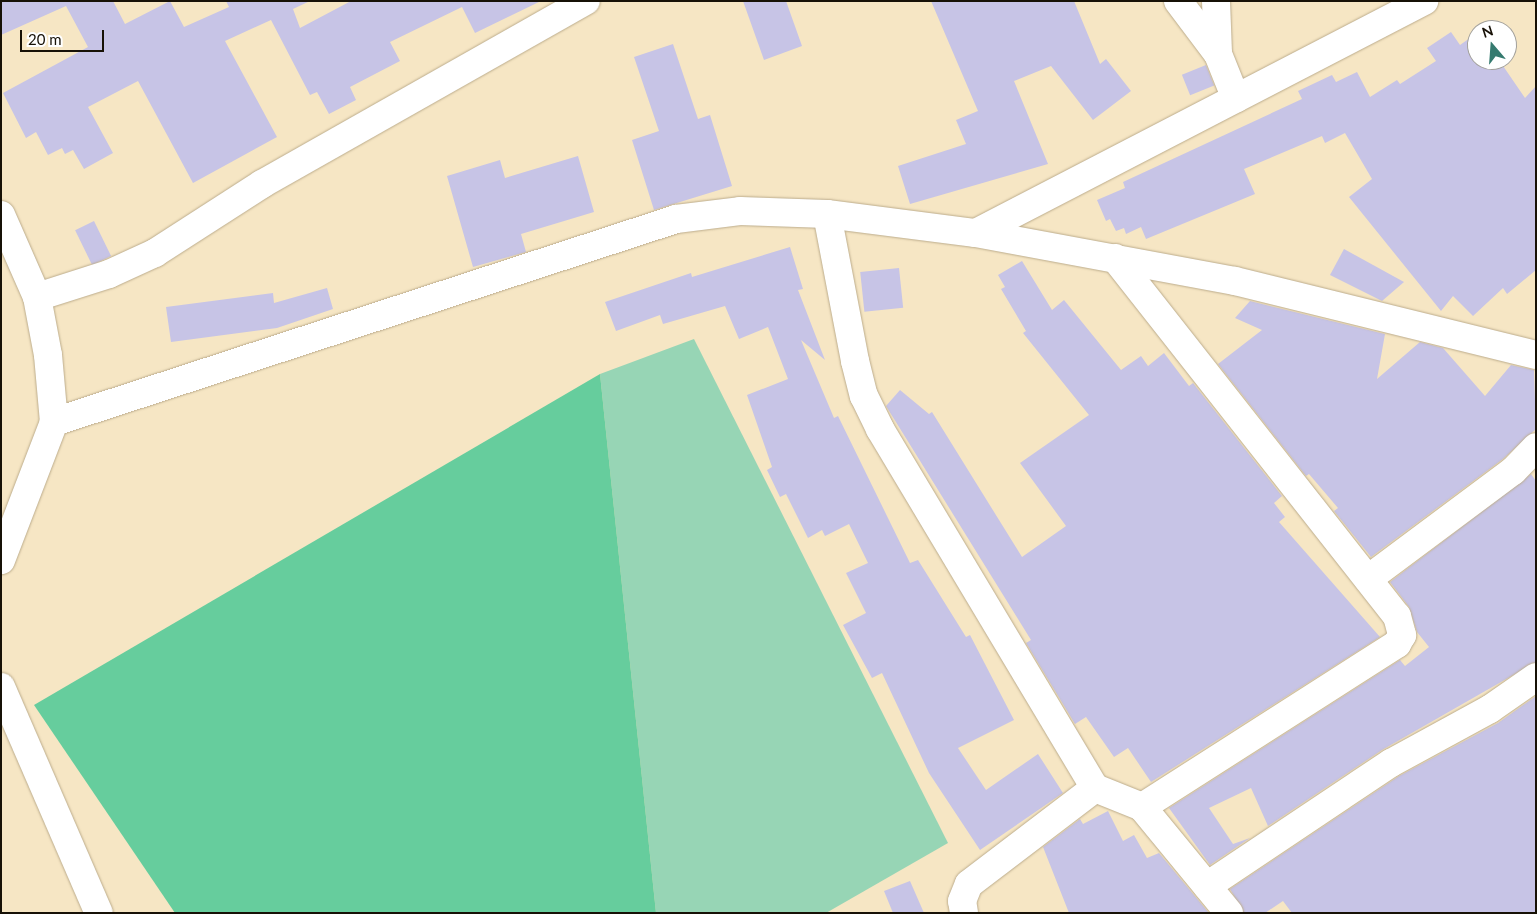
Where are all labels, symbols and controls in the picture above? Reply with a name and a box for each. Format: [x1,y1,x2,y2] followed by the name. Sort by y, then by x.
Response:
[22,20,106,52] scale bar
[1467,20,1517,70] north arrow
[1480,21,1495,41] text: N
[28,30,62,48] text: 20 m

